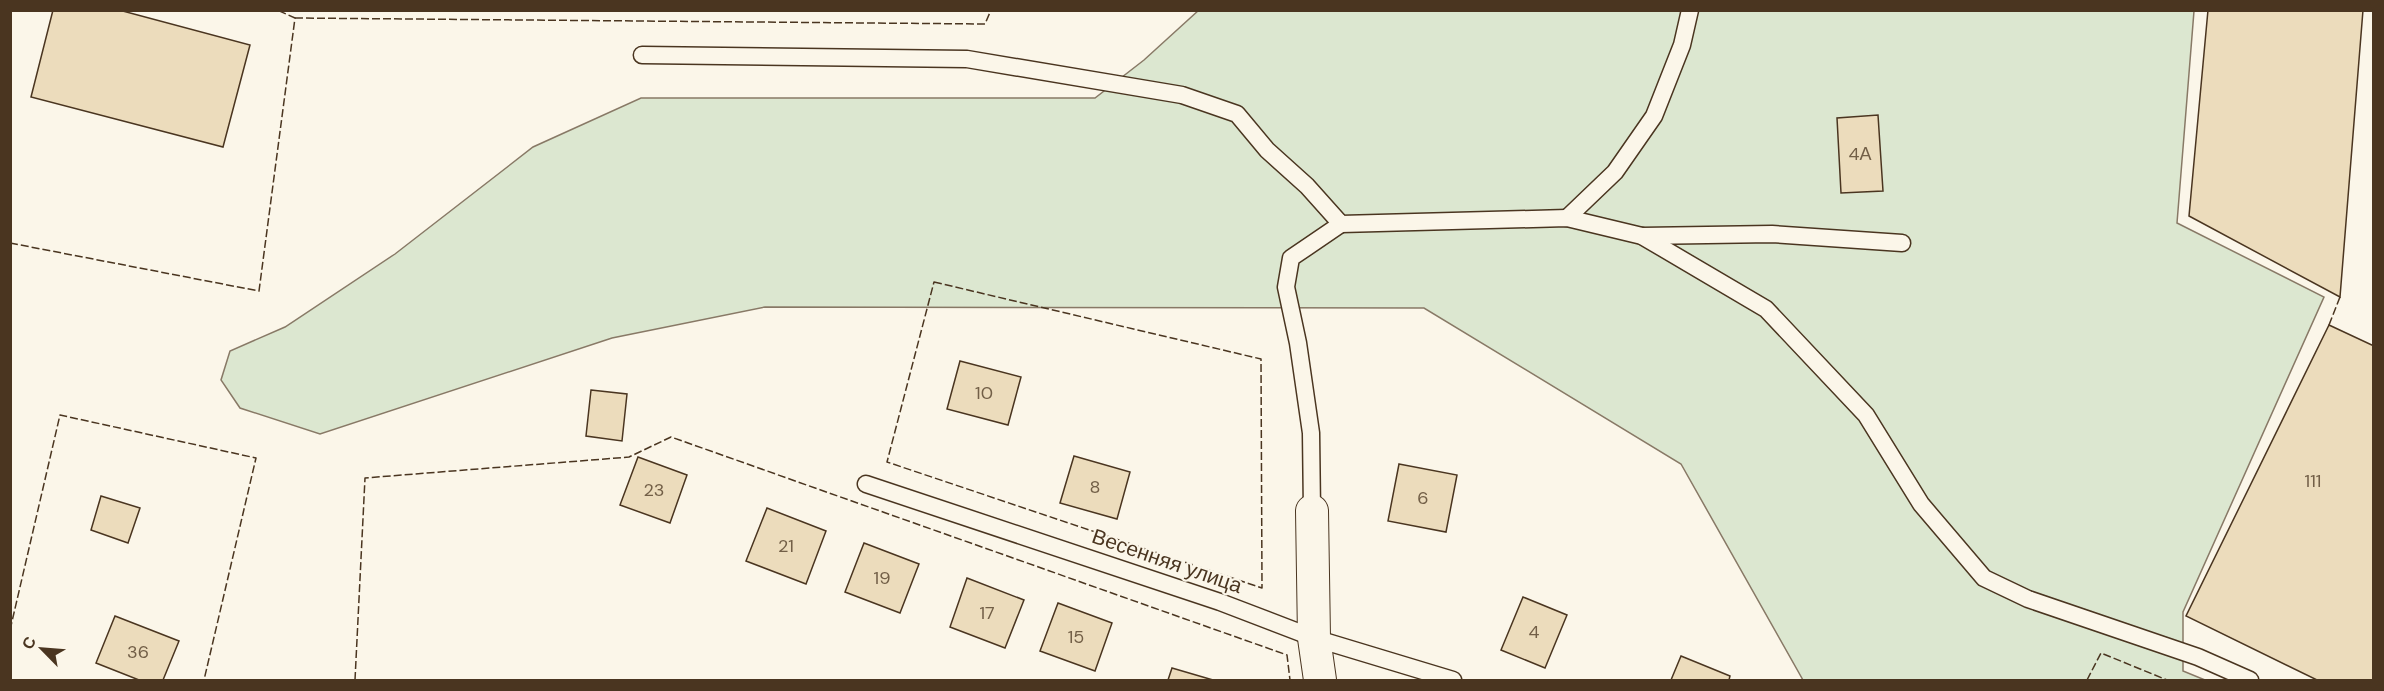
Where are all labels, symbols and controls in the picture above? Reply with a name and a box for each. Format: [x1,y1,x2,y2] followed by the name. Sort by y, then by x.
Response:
[1849,142,1871,166] house number: 4А
[975,381,993,405] house number: 10
[2305,469,2321,493] house number: 111
[1090,475,1100,499] house number: 8
[643,478,665,502] house number: 23
[1417,486,1429,510] house number: 6
[1088,522,1246,600] street label: Весенняя улица
[778,534,794,558] house number: 21
[874,566,890,590] house number: 19
[979,601,995,625] house number: 17
[12,619,72,679] north arrow
[1529,620,1540,644] house number: 4
[1068,625,1084,649] house number: 15
[17,633,41,653] text: С
[127,640,149,664] house number: 36

